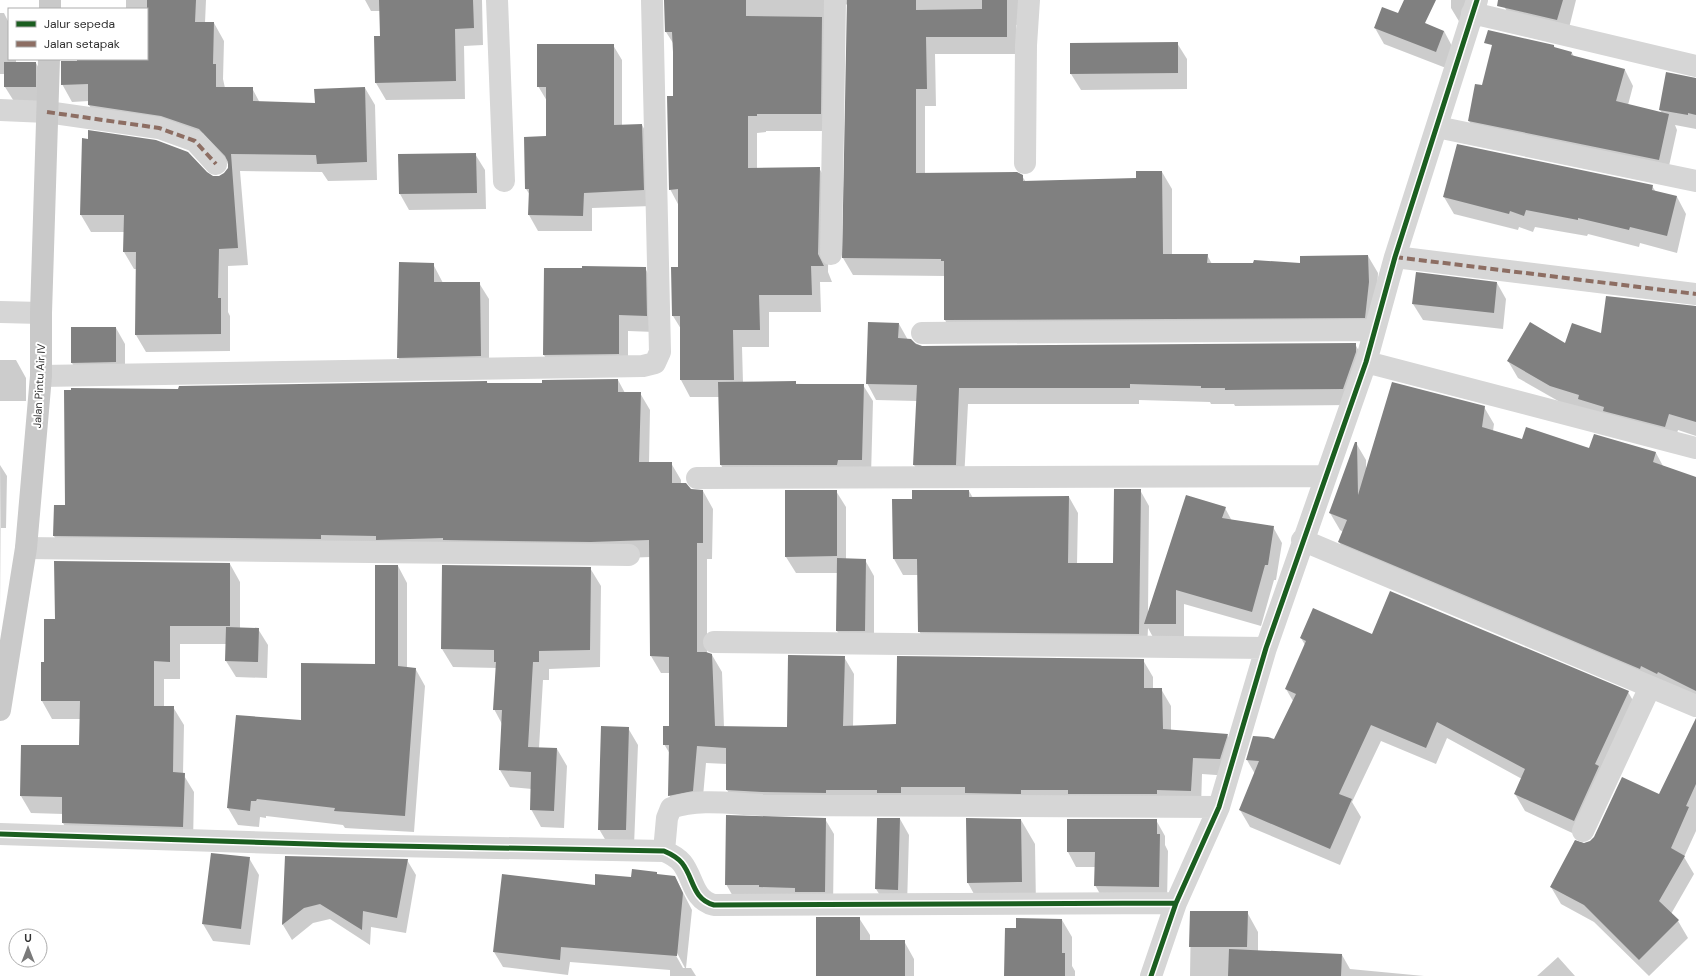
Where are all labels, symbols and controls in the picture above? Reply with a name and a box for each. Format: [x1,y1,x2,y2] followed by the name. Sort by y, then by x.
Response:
[8,8,148,60] legend
[44,16,115,32] text: Jalur sepeda
[44,36,120,52] text: Jalan setapak
[30,343,48,429] street label: Jalan Pintu Air IV
[8,928,48,968] north arrow
[24,931,32,945] text: U

